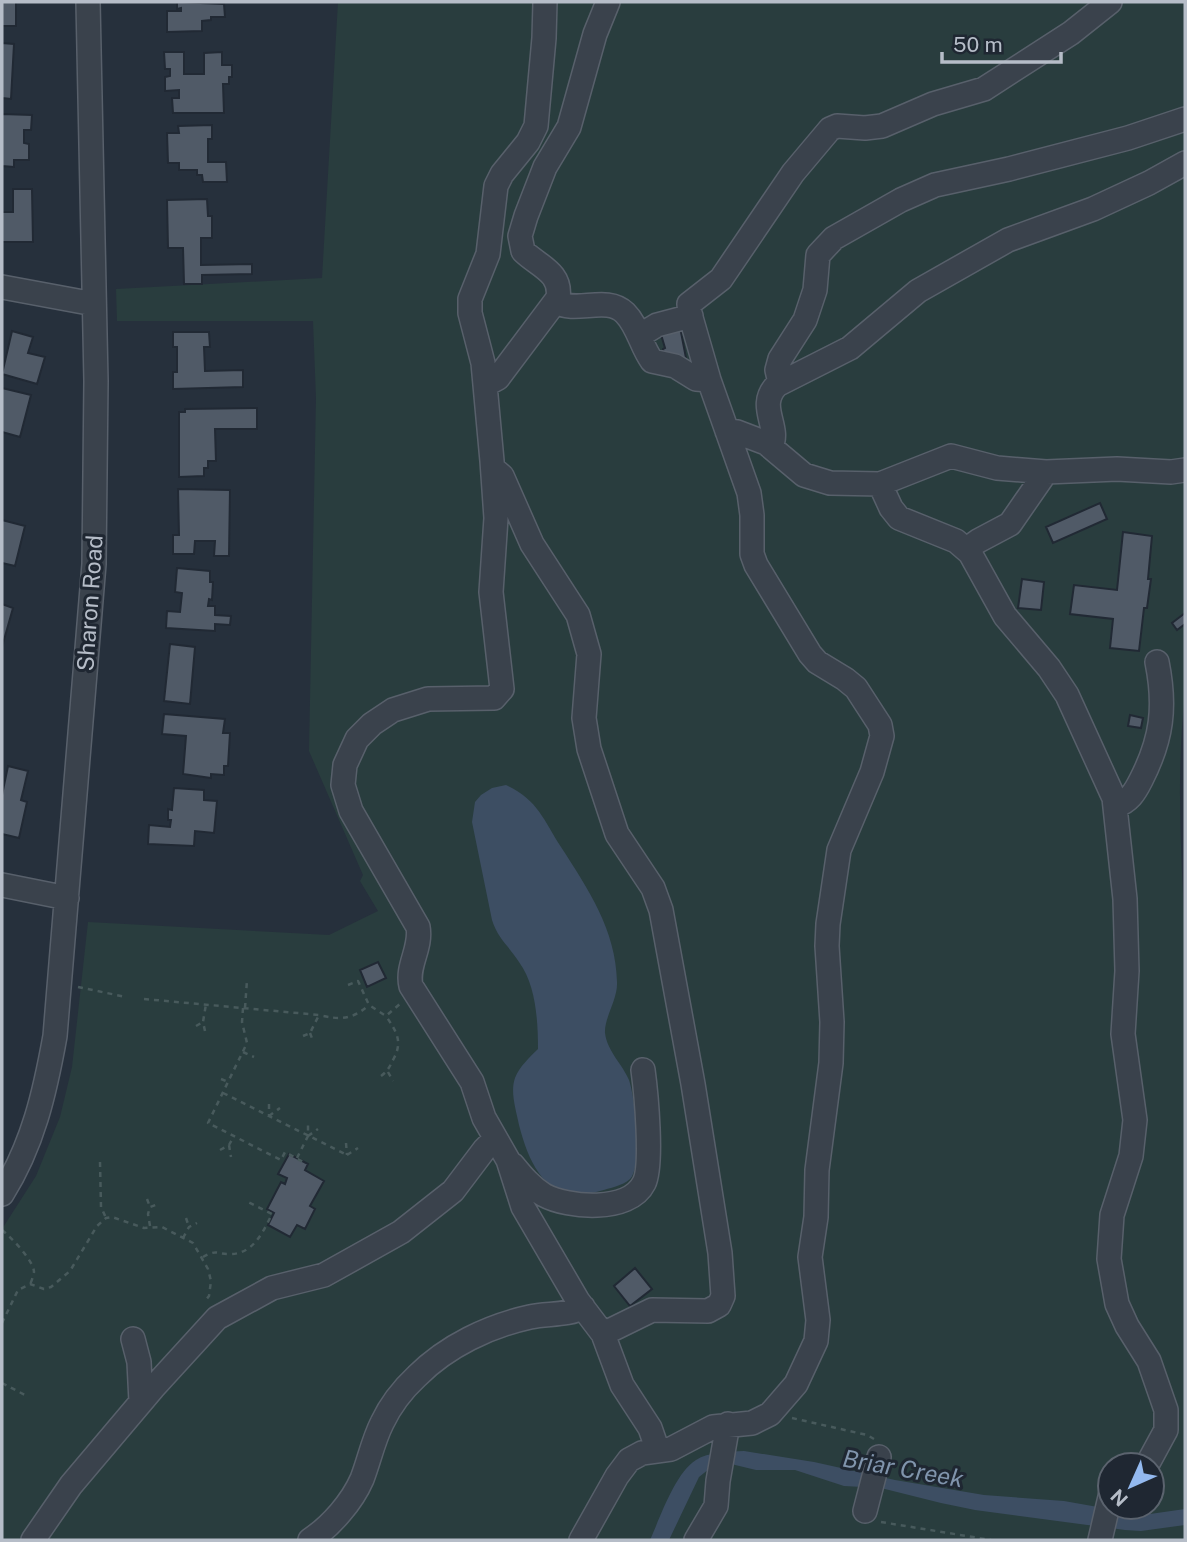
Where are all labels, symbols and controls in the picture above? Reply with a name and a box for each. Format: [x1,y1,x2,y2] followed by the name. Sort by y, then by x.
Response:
[942,21,1061,65] scale bar
[953,32,1003,57] text: 50 m
[71,534,108,672] street label: Sharon Road
[841,1444,966,1492] water label: Briar Creek
[1096,1451,1166,1521] north arrow
[1106,1485,1132,1511] text: N

